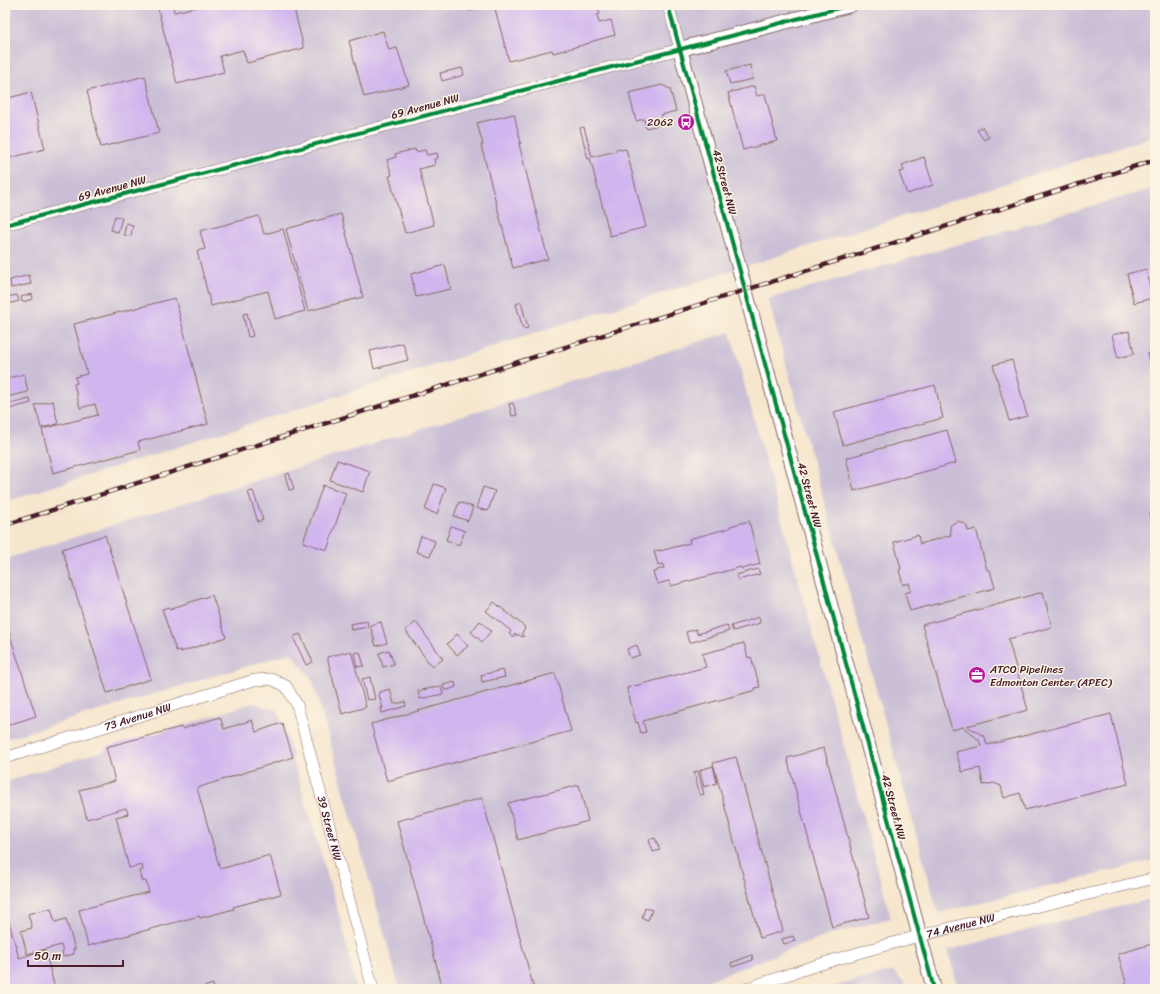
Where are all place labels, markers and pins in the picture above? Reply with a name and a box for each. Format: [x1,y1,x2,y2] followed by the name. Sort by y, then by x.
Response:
[676,112,696,132] bus stop icon: 2062
[647,113,674,132] place label: 2062
[989,660,1113,692] place label: ATCO Pipelines Edmonton Center (APEC)
[967,665,987,685] office icon: ATCO Pipelines Edmonton Center (APEC)

